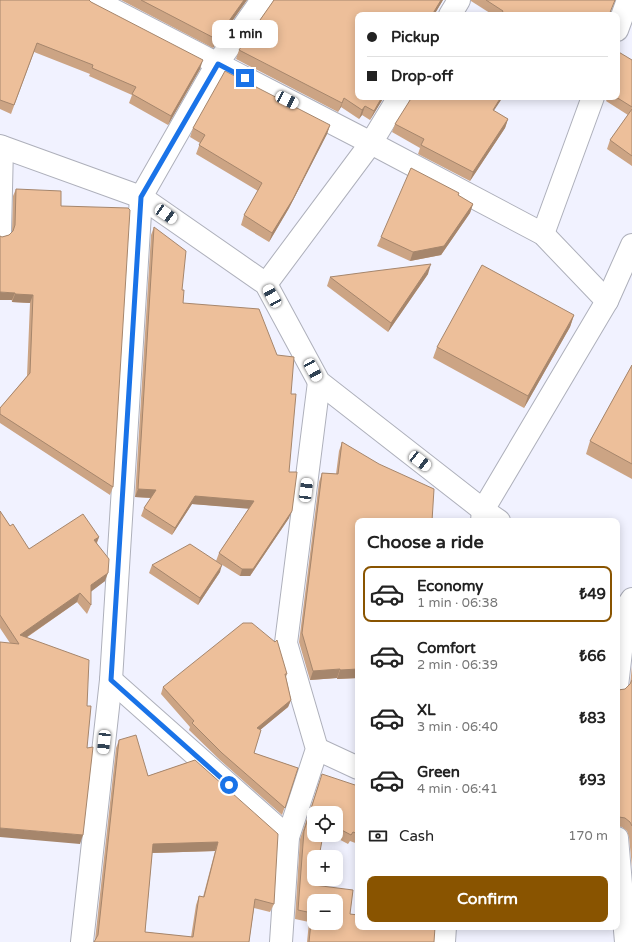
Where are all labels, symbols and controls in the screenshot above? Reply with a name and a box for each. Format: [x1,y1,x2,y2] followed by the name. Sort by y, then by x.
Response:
[212,20,278,48] callout: 1 min
[228,26,262,42] text: 1 min
[391,28,439,46] text: Pickup
[391,67,453,85] text: Drop-off
[236,69,254,87] route end
[274,89,300,111] car
[153,202,179,226] car
[261,283,283,309] car
[302,357,324,383] car
[407,449,433,473] car
[299,477,313,503] car
[367,531,484,553] text: Choose a ride
[369,576,405,612] icon: car
[417,577,483,595] text: Economy
[579,585,606,603] text: ₺49
[417,595,498,611] text: 1 min · 06:38
[369,638,405,674] icon: car
[417,639,476,657] text: Comfort
[579,647,606,665] text: ₺66
[417,657,498,673] text: 2 min · 06:39
[369,700,405,736] icon: car
[417,701,436,719] text: XL
[579,709,606,727] text: ₺83
[417,719,498,735] text: 3 min · 06:40
[97,729,111,755] car
[369,762,405,798] icon: car
[417,763,460,781] text: Green
[579,771,606,789] text: ₺93
[220,776,238,794] route start
[417,781,498,797] text: 4 min · 06:41
[307,806,343,930] map controls
[307,806,343,842] button: locate
[367,825,389,847] icon: cash
[399,827,434,845] text: Cash
[568,828,608,844] text: 170 m
[307,850,343,886] button: +
[367,876,608,922] button: Confirm
[307,894,343,930] button: −

